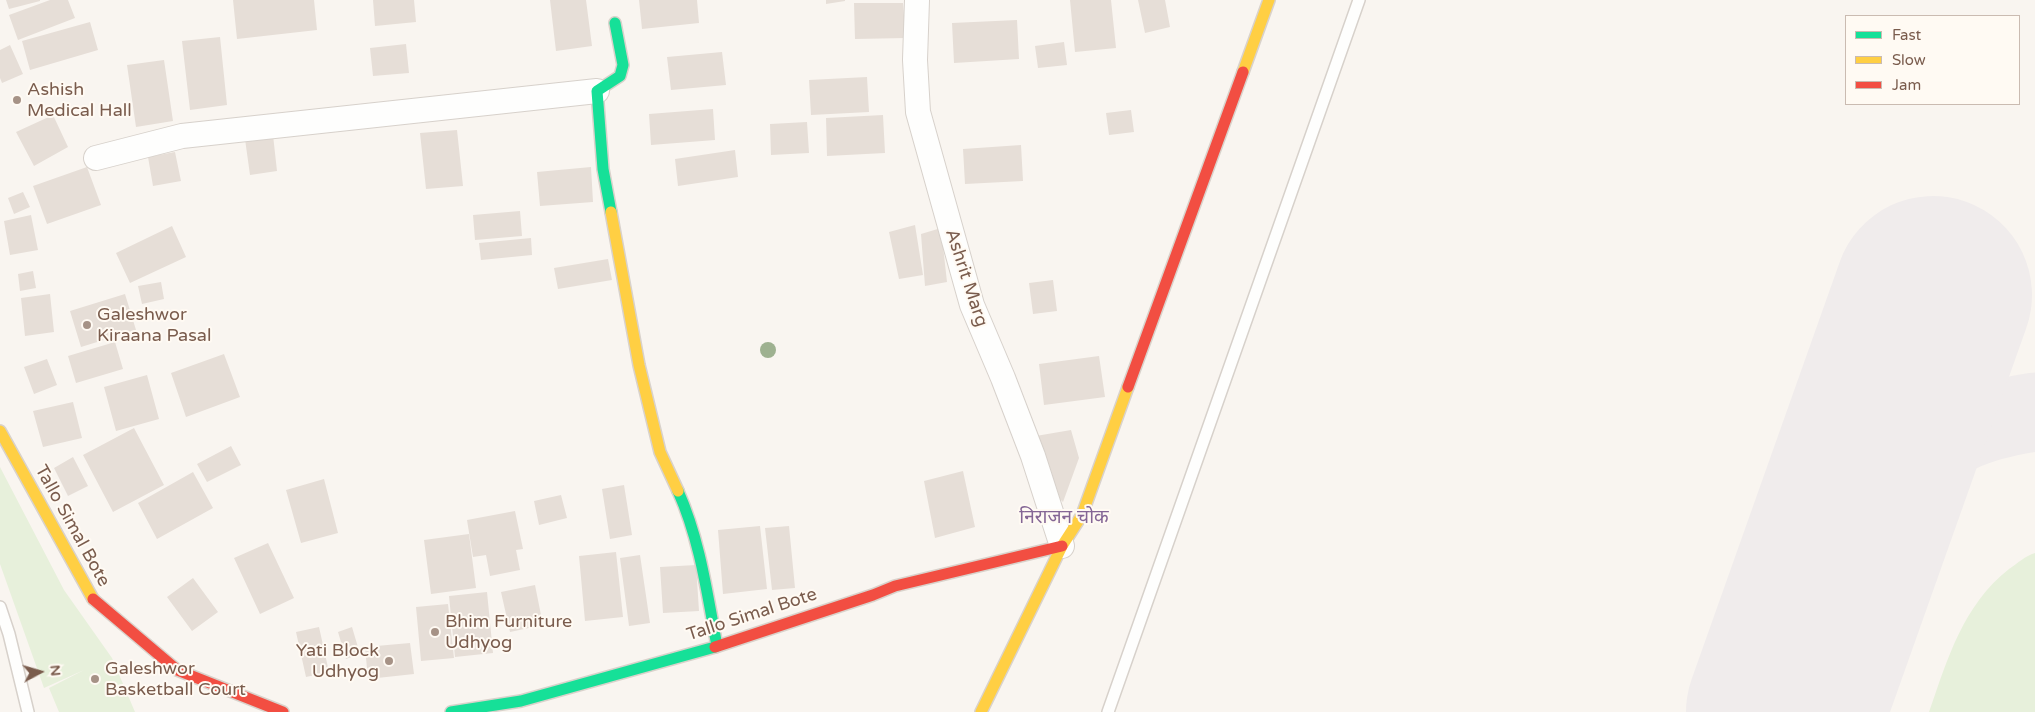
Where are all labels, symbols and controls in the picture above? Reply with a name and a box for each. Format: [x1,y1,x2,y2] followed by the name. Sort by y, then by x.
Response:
[1845,15,2020,105] legend
[1892,26,1921,44] text: Fast
[1892,51,1926,69] text: Slow
[1892,76,1921,94] text: Jam
[27,79,132,122] place label: Ashish Medical Hall
[11,94,23,106] marker: Ashish Medical Hall
[940,226,992,330] street label: Ashrit Marg
[97,304,211,346] place label: Galeshwor Kiraana Pasal
[81,319,93,331] marker: Galeshwor Kiraana Pasal
[30,461,114,591] street label: Tallo Simal Bote
[1019,507,1109,529] district label: निराजन चोक
[684,584,820,646] street label: Tallo Simal Bote
[445,611,572,654] place label: Bhim Furniture Udhyog
[429,626,441,638] marker: Bhim Furniture Udhyog
[296,640,379,682] place label: Yati Block Udhyog
[15,647,65,697] north arrow
[383,655,395,667] marker: Yati Block Udhyog
[105,658,246,701] place label: Galeshwor Basketball Court
[46,664,64,677] text: N
[89,673,101,685] marker: Galeshwor Basketball Court

